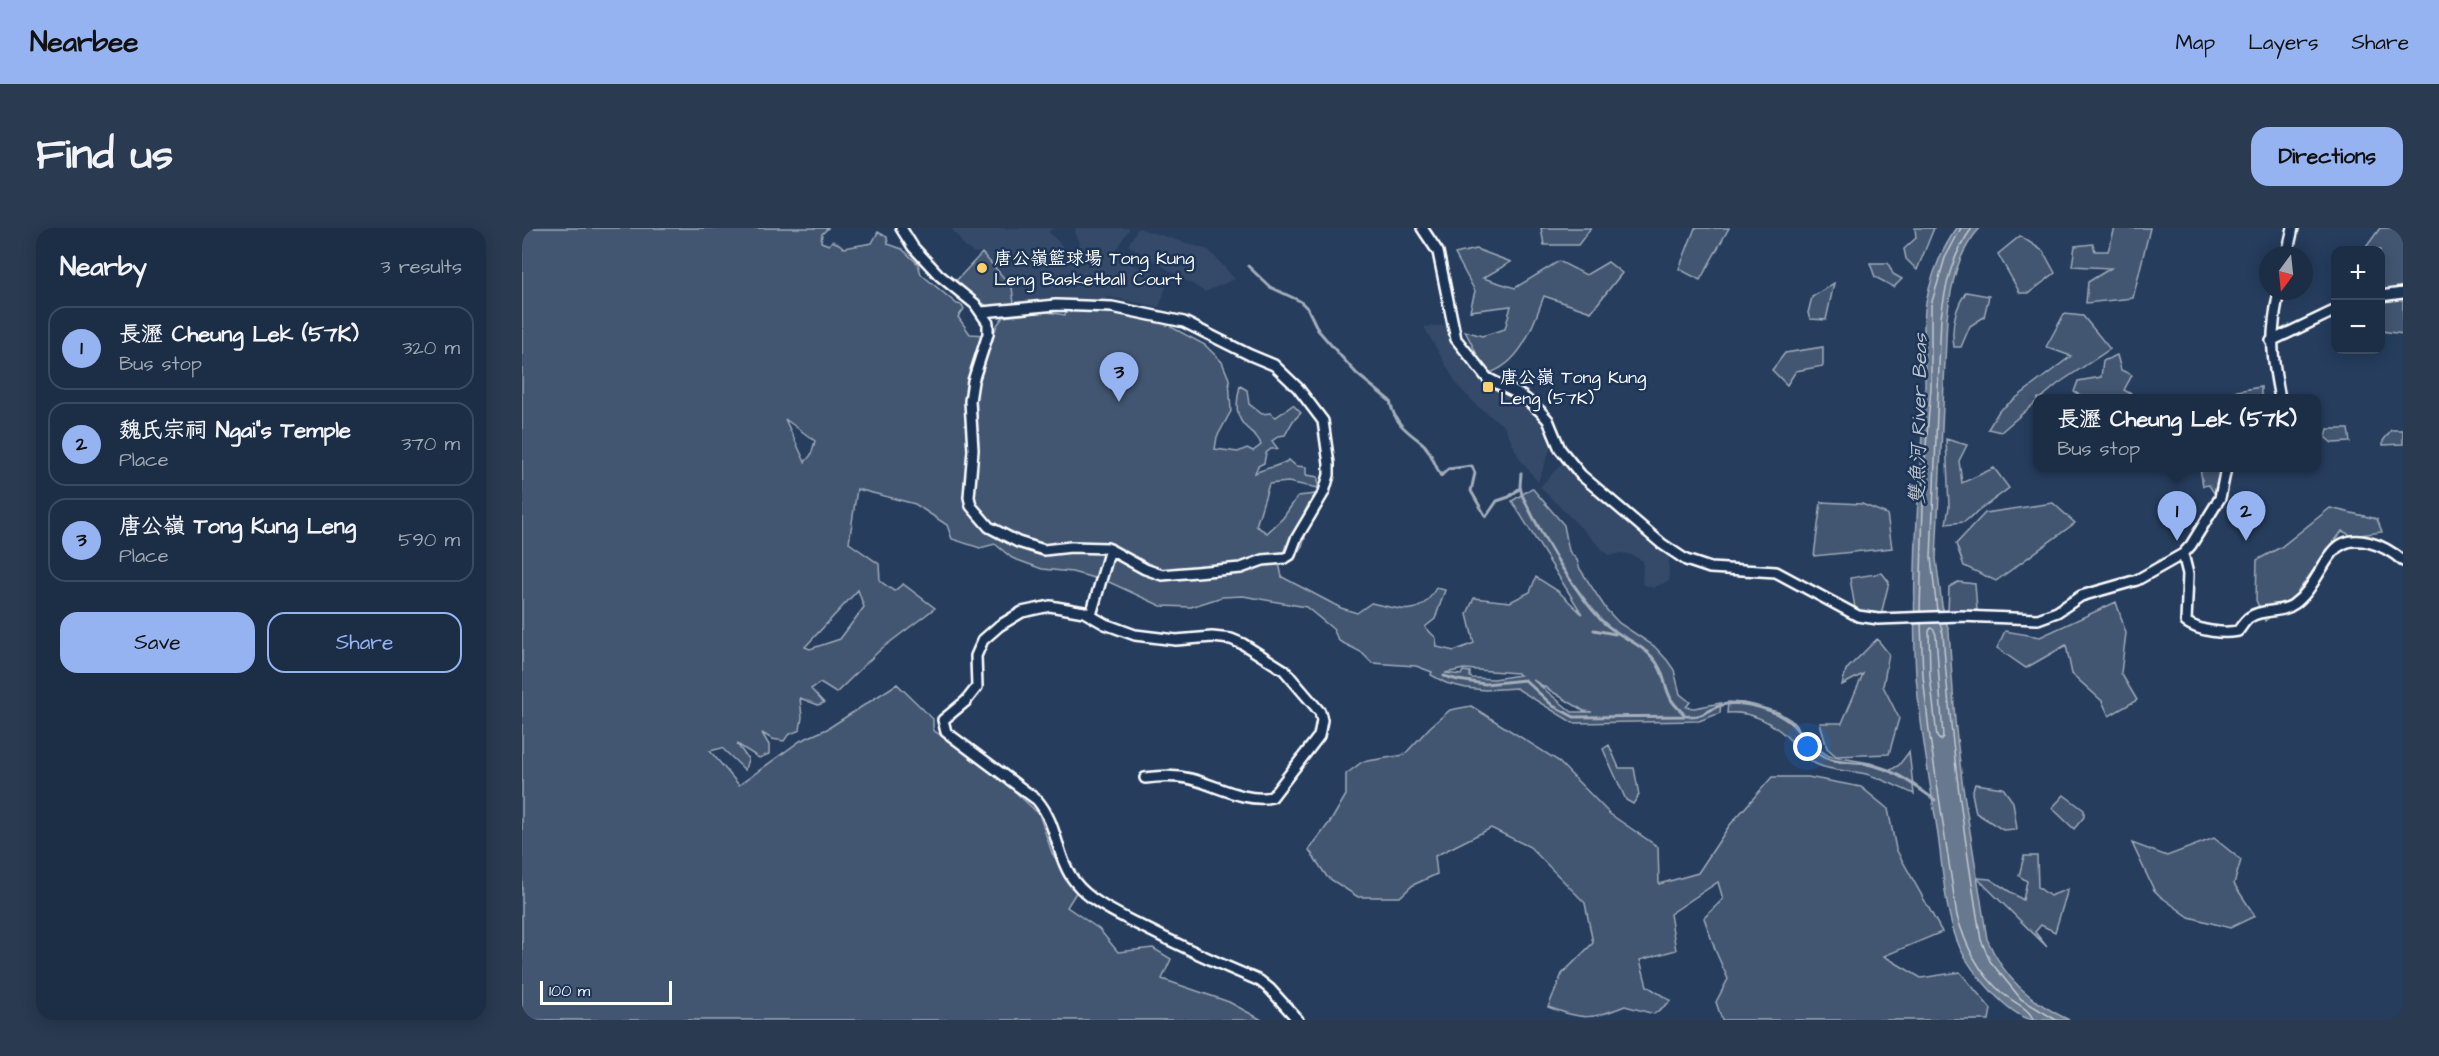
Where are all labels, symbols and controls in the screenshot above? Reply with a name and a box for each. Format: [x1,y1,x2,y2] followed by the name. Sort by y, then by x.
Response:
[30,23,138,62] text: Nearbee
[2175,28,2215,57] text: Map
[2248,28,2318,57] text: Layers
[2351,28,2409,57] text: Share
[36,127,173,185] text: Find us
[2251,127,2403,186] button: Directions
[994,246,1194,293] place label: 唐公嶺籃球場 Tong Kung Leng Basketball Court
[2259,246,2313,300] north arrow
[2331,246,2385,354] map controls
[2331,246,2385,300] button: +
[60,249,147,285] text: Nearby
[380,253,462,281] text: 3 results
[975,261,989,275] marker: 唐公嶺籃球場 Tong Kung Leng Basketball Court
[2331,300,2385,354] button: −
[119,319,359,350] text: 長瀝 Cheung Lek (57K)
[1904,332,1935,505] water label: 雙魚河 River Beas
[80,334,83,362] text: 1
[402,334,460,362] text: 320 m
[119,350,202,378] text: Bus stop
[1100,352,1138,402] pin: 3
[1500,365,1646,412] place label: 唐公嶺 Tong Kung Leng (57K)
[1481,380,1495,394] marker: 唐公嶺 Tong Kung Leng (57K)
[2033,394,2321,472] popup
[2057,404,2297,435] text: 長瀝 Cheung Lek (57K)
[119,415,351,446] text: 魏氏宗祠 Ngai“s Temple
[76,430,87,458] text: 2
[401,430,460,458] text: 370 m
[2057,435,2140,463] text: Bus stop
[119,446,169,474] text: Place
[2158,492,2196,541] pin: 1
[2226,492,2266,541] pin: 2
[119,511,356,542] text: 唐公嶺 Tong Kung Leng
[76,526,87,554] text: 3
[398,526,460,554] text: 590 m
[119,542,169,570] text: Place
[60,612,255,673] button: Save
[267,612,462,673] button: Share
[1793,732,1822,761] your location
[540,978,672,1006] scale bar
[549,980,590,1002] text: 100 m

